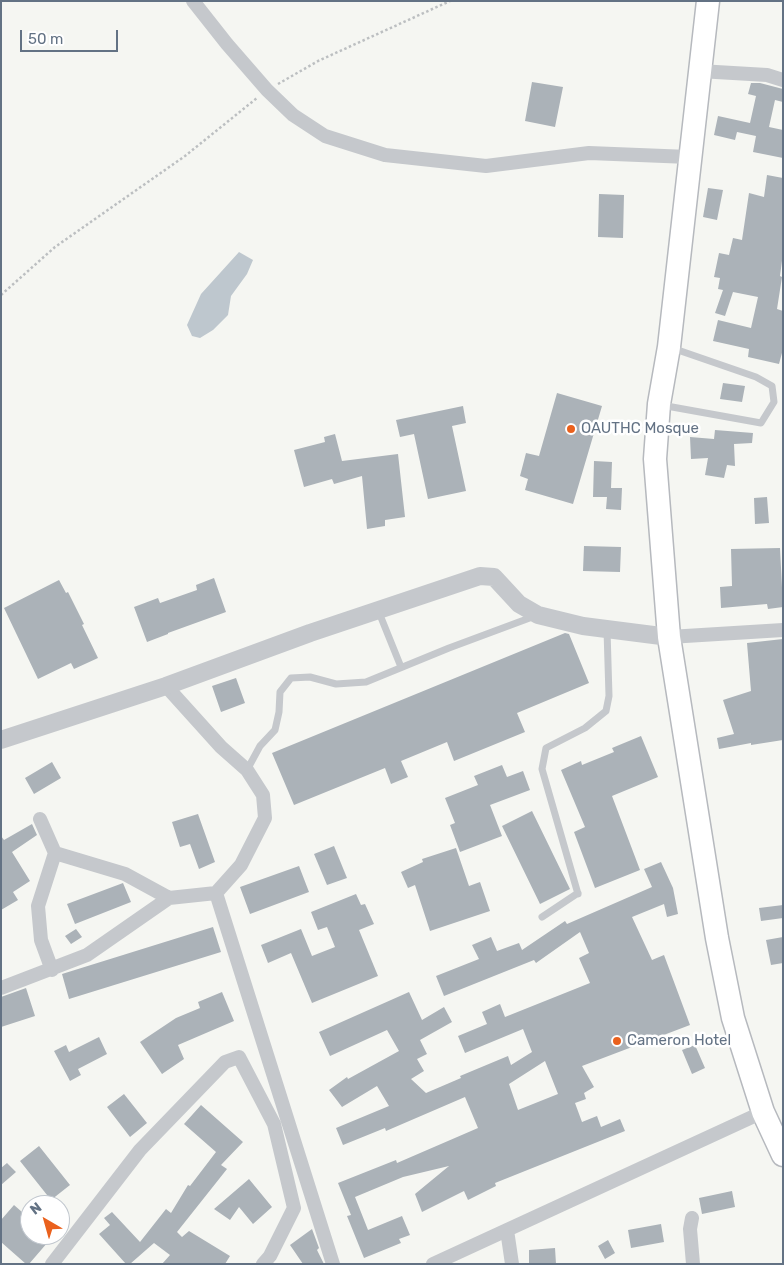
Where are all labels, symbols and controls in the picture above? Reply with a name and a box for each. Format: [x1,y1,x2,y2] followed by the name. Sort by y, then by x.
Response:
[22,20,120,52] scale bar
[28,30,63,48] text: 50 m
[581,420,699,438] place label: OAUTHC Mosque
[565,423,577,435] marker: OAUTHC Mosque
[627,1032,731,1050] place label: Cameron Hotel
[611,1035,623,1047] marker: Cameron Hotel
[20,1195,70,1245] north arrow
[27,1199,45,1218] text: N

